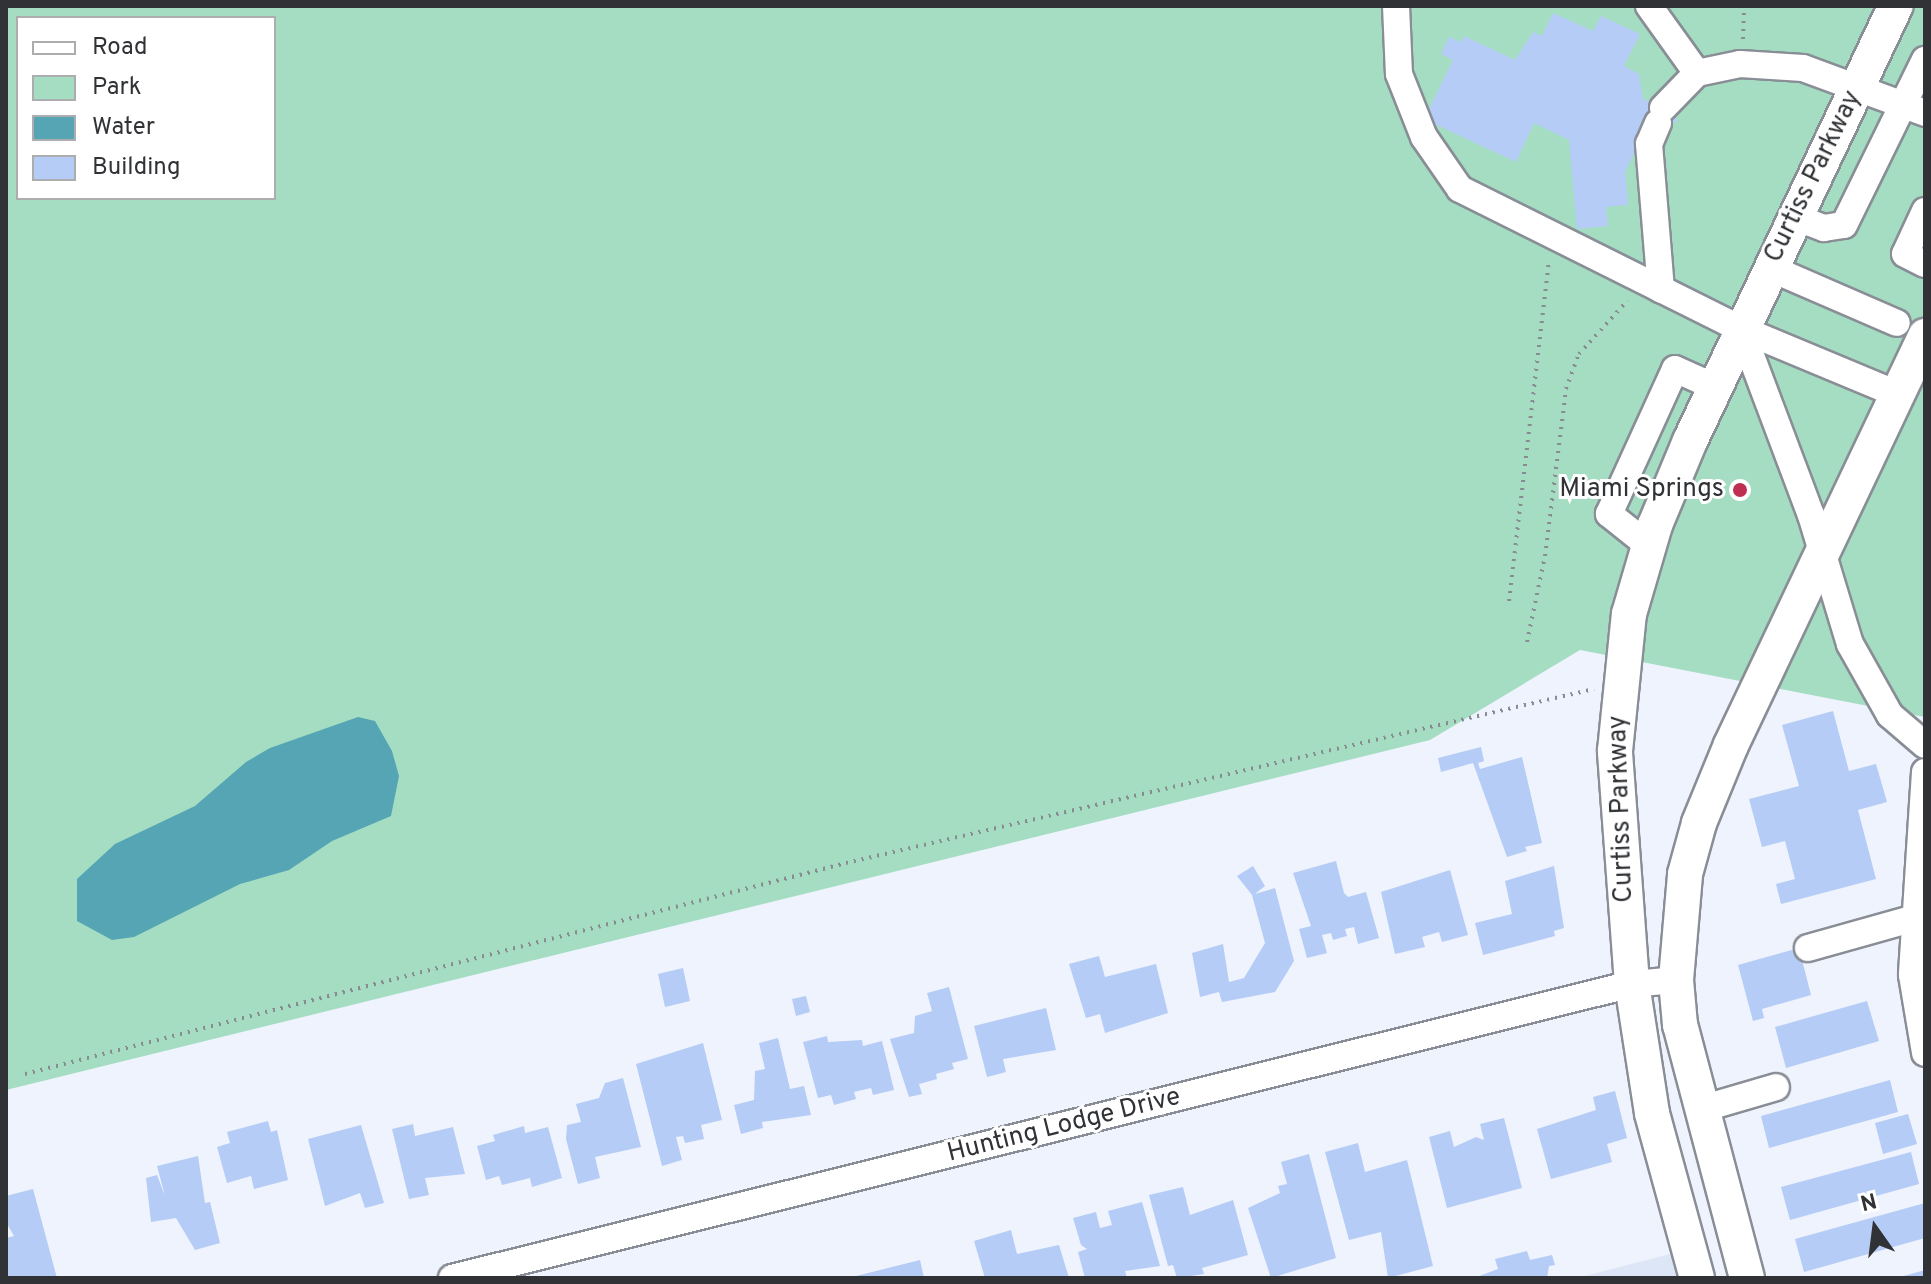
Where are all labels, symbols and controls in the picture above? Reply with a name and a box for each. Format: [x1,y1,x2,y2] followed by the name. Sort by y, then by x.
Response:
[16,16,276,200] legend
[92,33,148,63] text: Road
[92,73,142,103] text: Park
[1759,86,1869,268] street label: Curtiss Parkway
[92,113,155,143] text: Water
[92,153,181,183] text: Building
[1559,474,1724,506] place label: Miami Springs
[1731,481,1749,499] marker: Miami Springs
[1603,715,1641,903] street label: Curtiss Parkway
[944,1082,1184,1170] street label: Hunting Lodge Drive
[1835,1188,1915,1268] north arrow
[1858,1189,1880,1219] text: N

